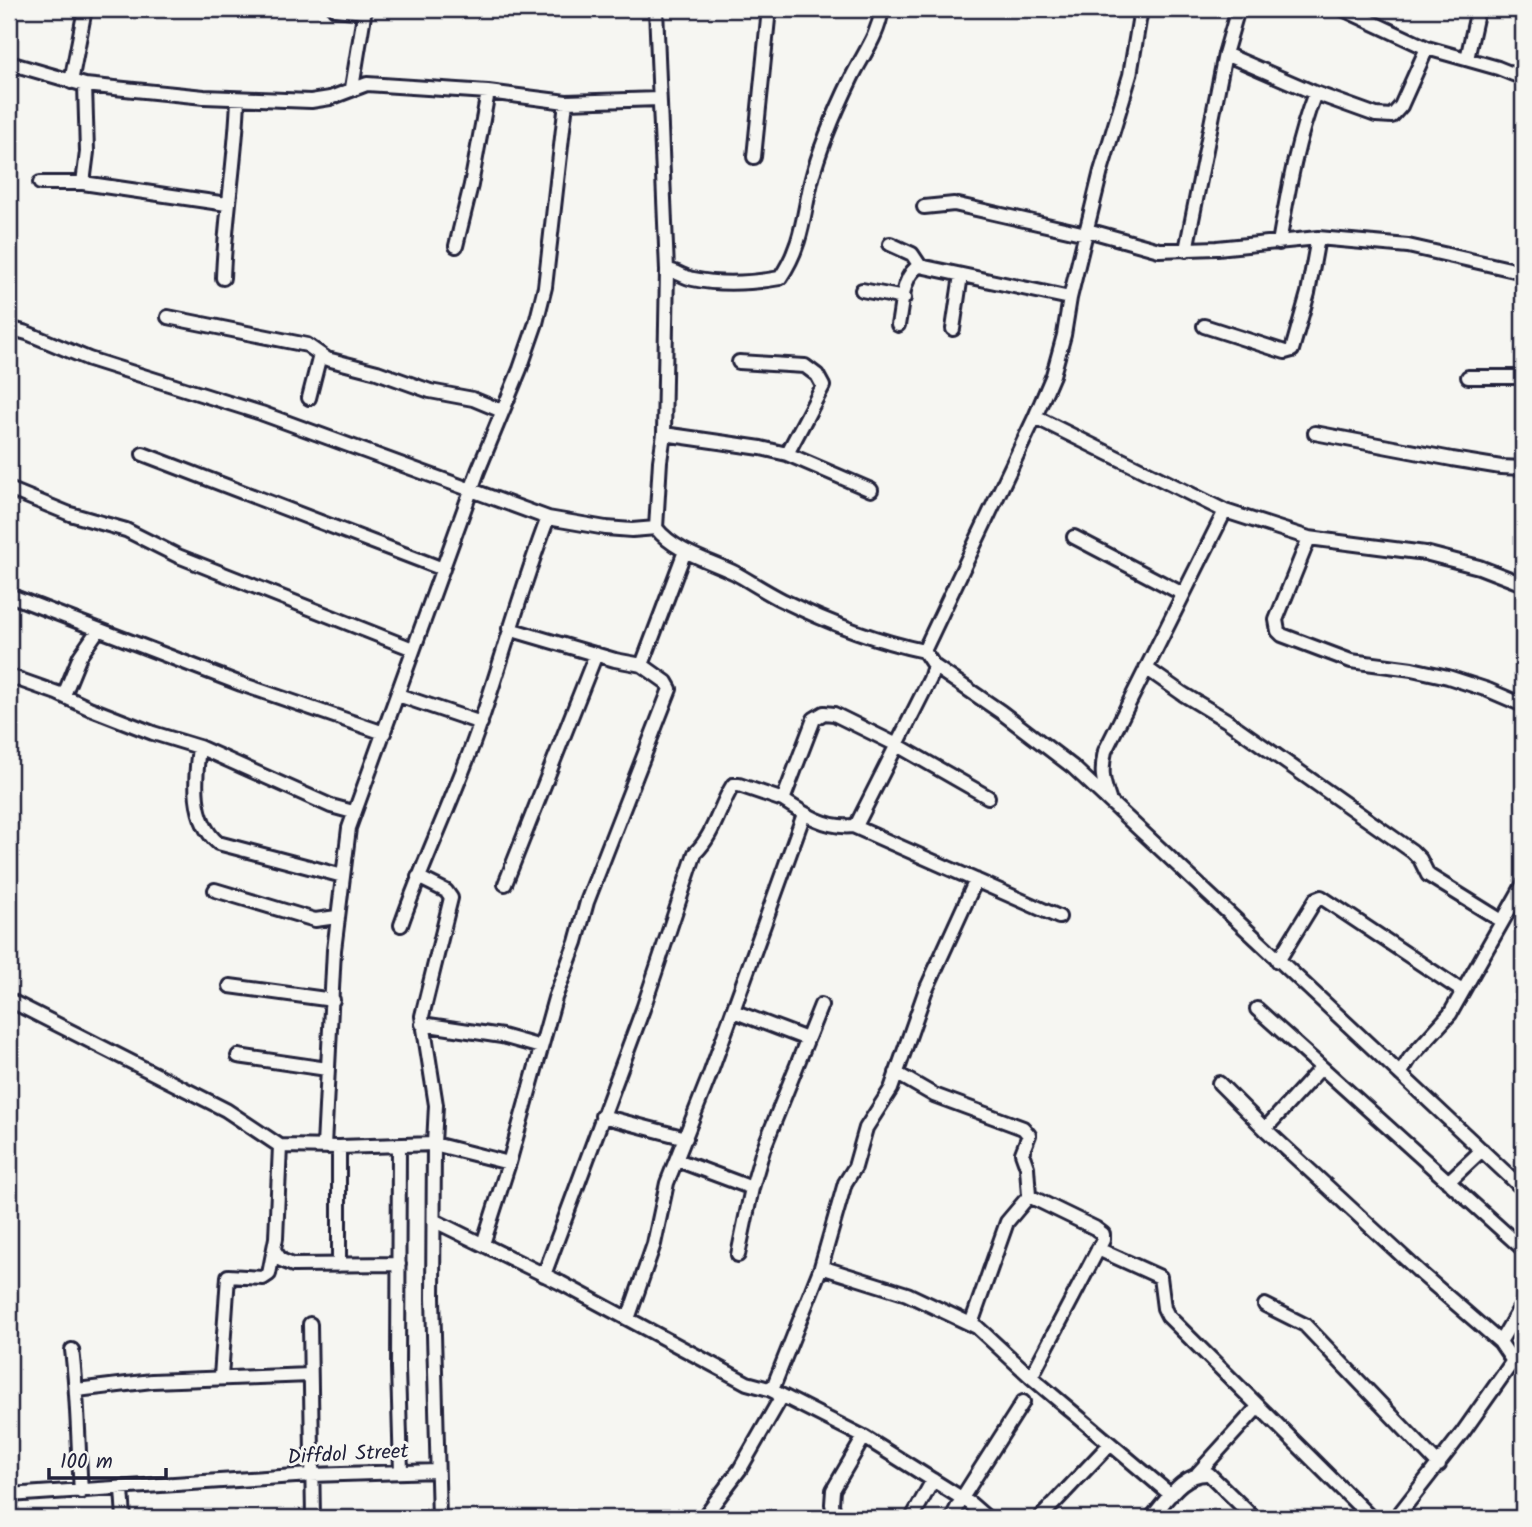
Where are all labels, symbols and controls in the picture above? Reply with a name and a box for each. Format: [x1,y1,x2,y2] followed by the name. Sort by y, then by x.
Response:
[287,1435,410,1475] street label: Diffdol Street
[49,1436,166,1480] scale bar
[60,1446,113,1479] text: 100 m

